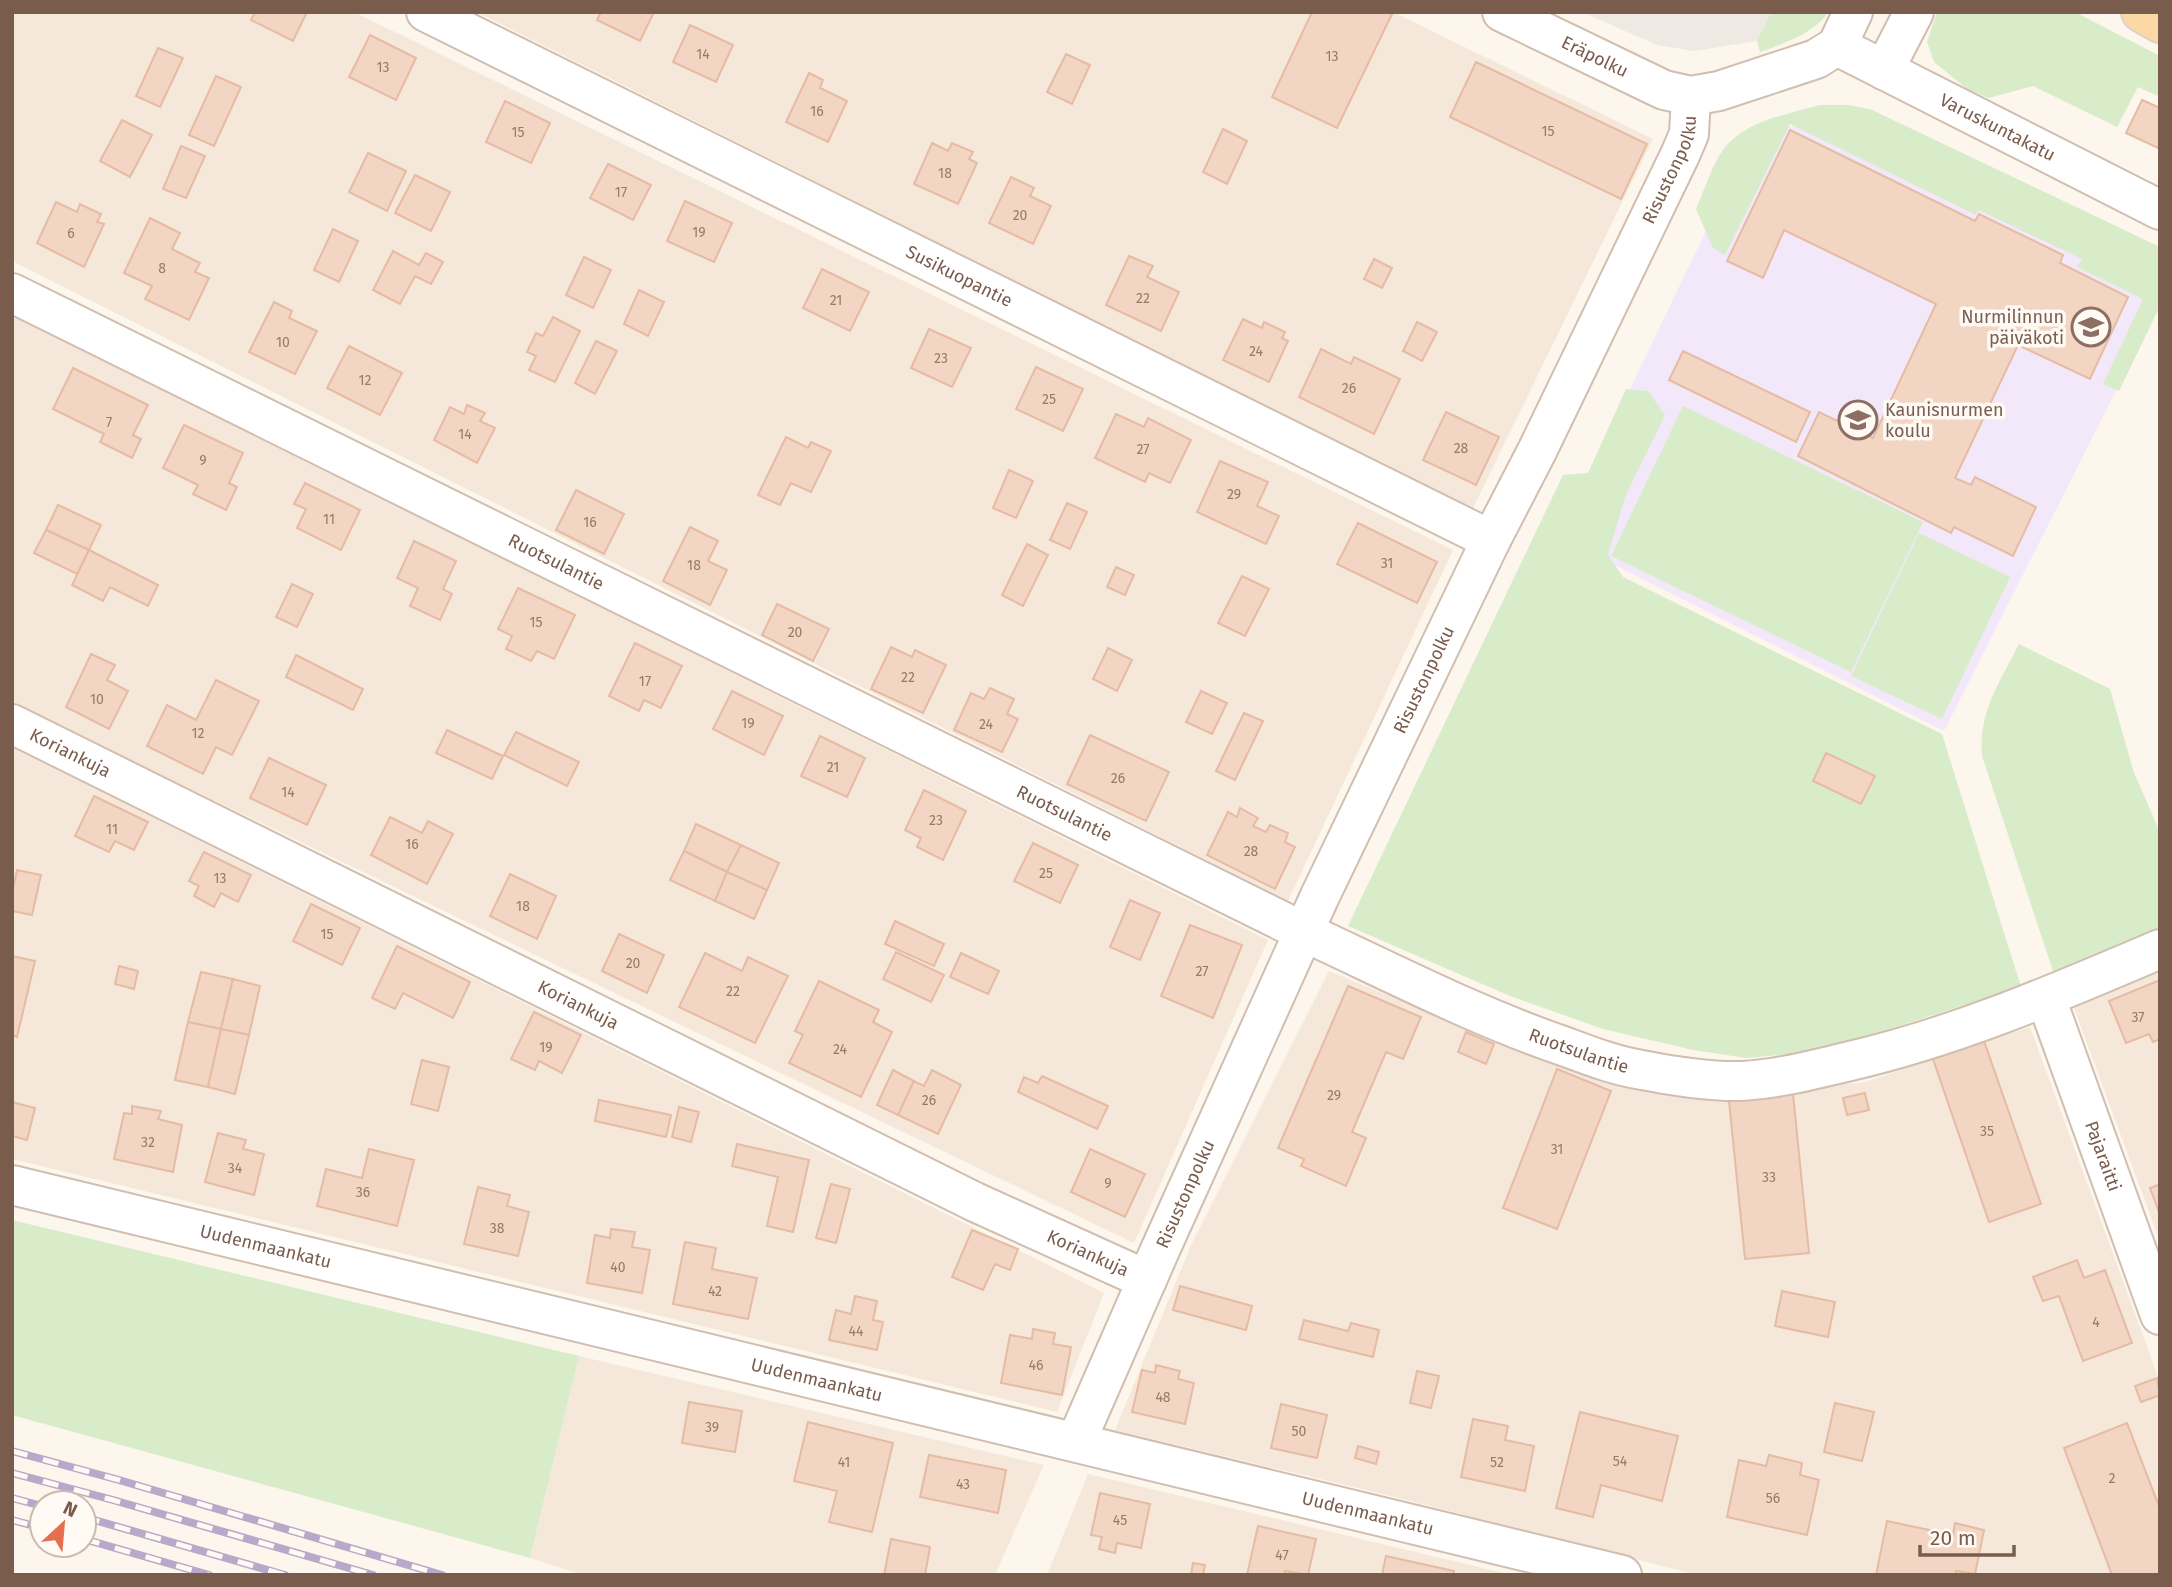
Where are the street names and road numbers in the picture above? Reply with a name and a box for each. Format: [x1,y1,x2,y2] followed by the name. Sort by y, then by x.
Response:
[1558,31,1632,82] street label: Eräpolku
[1936,89,2059,166] street label: Varuskuntakatu
[1637,115,1701,228] street label: Risustonpolku
[902,241,1016,312] street label: Susikuopantie
[505,529,608,595] street label: Ruotsulantie
[1389,622,1459,737] street label: Risustonpolku
[26,724,114,782] street label: Koriankuja
[1013,781,1116,846] street label: Ruotsulantie
[534,976,622,1034] street label: Koriankuja
[1526,1024,1631,1078] street label: Ruotsulantie
[2080,1118,2126,1194] street label: Pajaraitti
[1151,1136,1219,1252] street label: Risustonpolku
[198,1220,334,1273] street label: Uudenmaankatu
[1043,1225,1132,1281] street label: Koriankuja
[749,1353,885,1406] street label: Uudenmaankatu
[1300,1487,1436,1540] street label: Uudenmaankatu

